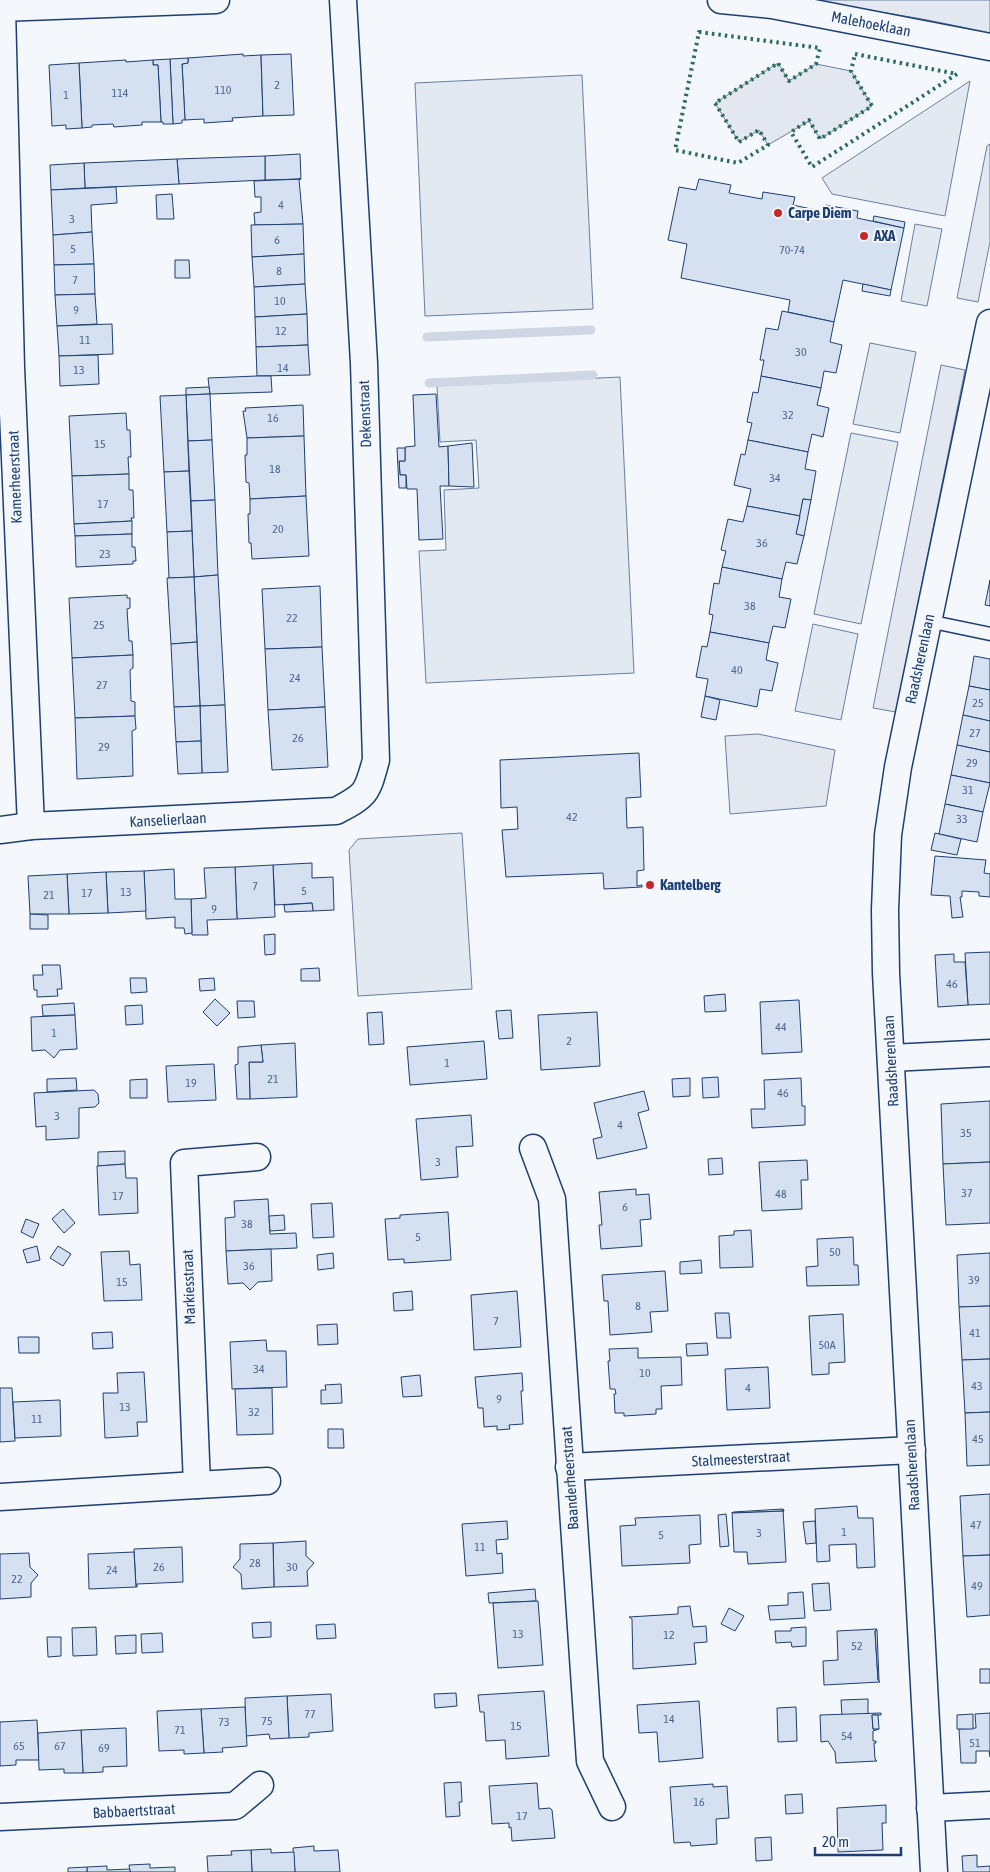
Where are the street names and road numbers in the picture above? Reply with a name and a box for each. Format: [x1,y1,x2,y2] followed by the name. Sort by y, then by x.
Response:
[830,7,912,40] street label: Malehoeklaan
[355,380,374,448] street label: Dekenstraat
[4,430,25,524] street label: Kamerheerstraat
[902,612,937,705] street label: Raadsherenlaan
[129,809,207,830] street label: Kanselierlaan
[880,1015,901,1107] street label: Raadsherenlaan
[179,1249,198,1325] street label: Markiesstraat
[901,1419,922,1511] street label: Raadsherenlaan
[557,1426,582,1530] street label: Baanderheerstraat
[691,1447,791,1470] street label: Stalmeesterstraat
[92,1800,176,1821] street label: Babbaertstraat

